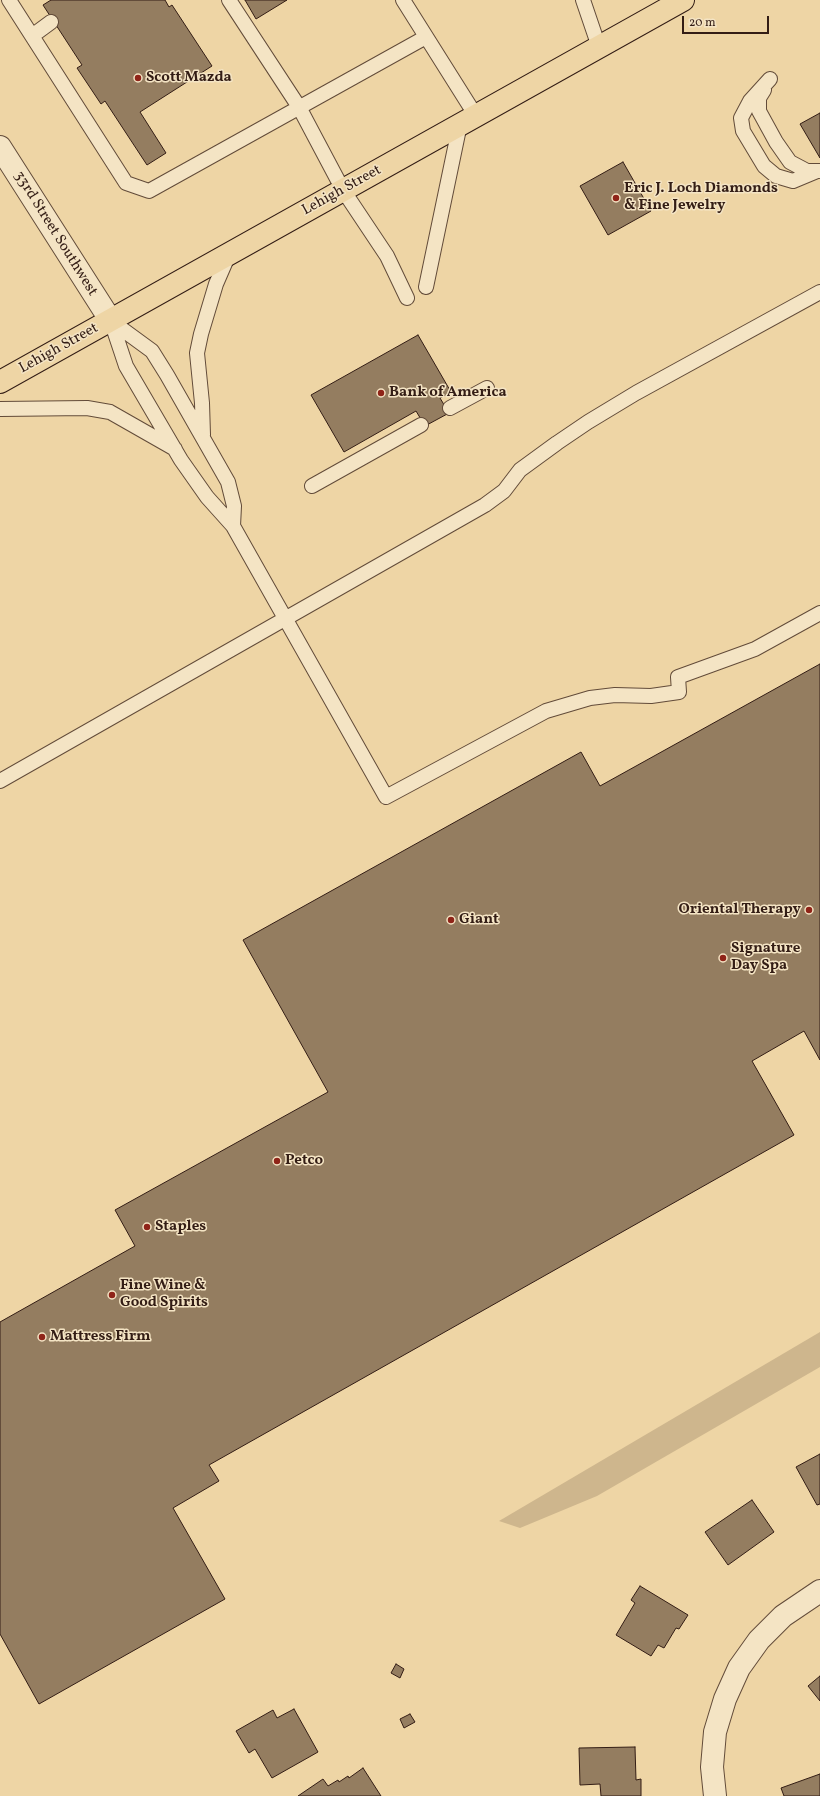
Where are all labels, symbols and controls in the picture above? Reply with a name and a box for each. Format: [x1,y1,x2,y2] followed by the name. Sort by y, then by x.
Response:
[684,8,771,34] scale bar
[689,15,716,31] text: 20 m
[146,69,232,87] place label: Scott Mazda
[133,73,143,83] marker: Scott Mazda
[299,162,385,220] street label: Lehigh Street
[9,168,101,300] street label: 33rd Street Southwest
[624,180,778,215] place label: Eric J. Loch Diamonds & Fine Jewelry
[611,193,621,203] marker: Eric J. Loch Diamonds & Fine Jewelry
[16,320,102,378] street label: Lehigh Street
[389,384,507,402] place label: Bank of America
[376,388,386,398] marker: Bank of America
[679,901,801,919] place label: Oriental Therapy
[804,905,814,915] marker: Oriental Therapy
[459,911,499,929] place label: Giant
[446,915,456,925] marker: Giant
[731,940,800,975] place label: Signature Day Spa
[718,953,728,963] marker: Signature Day Spa
[285,1152,323,1170] place label: Petco
[272,1156,282,1166] marker: Petco
[155,1218,206,1236] place label: Staples
[142,1222,152,1232] marker: Staples
[120,1277,208,1312] place label: Fine Wine & Good Spirits
[107,1290,117,1300] marker: Fine Wine & Good Spirits
[50,1328,151,1346] place label: Mattress Firm
[37,1332,47,1342] marker: Mattress Firm

